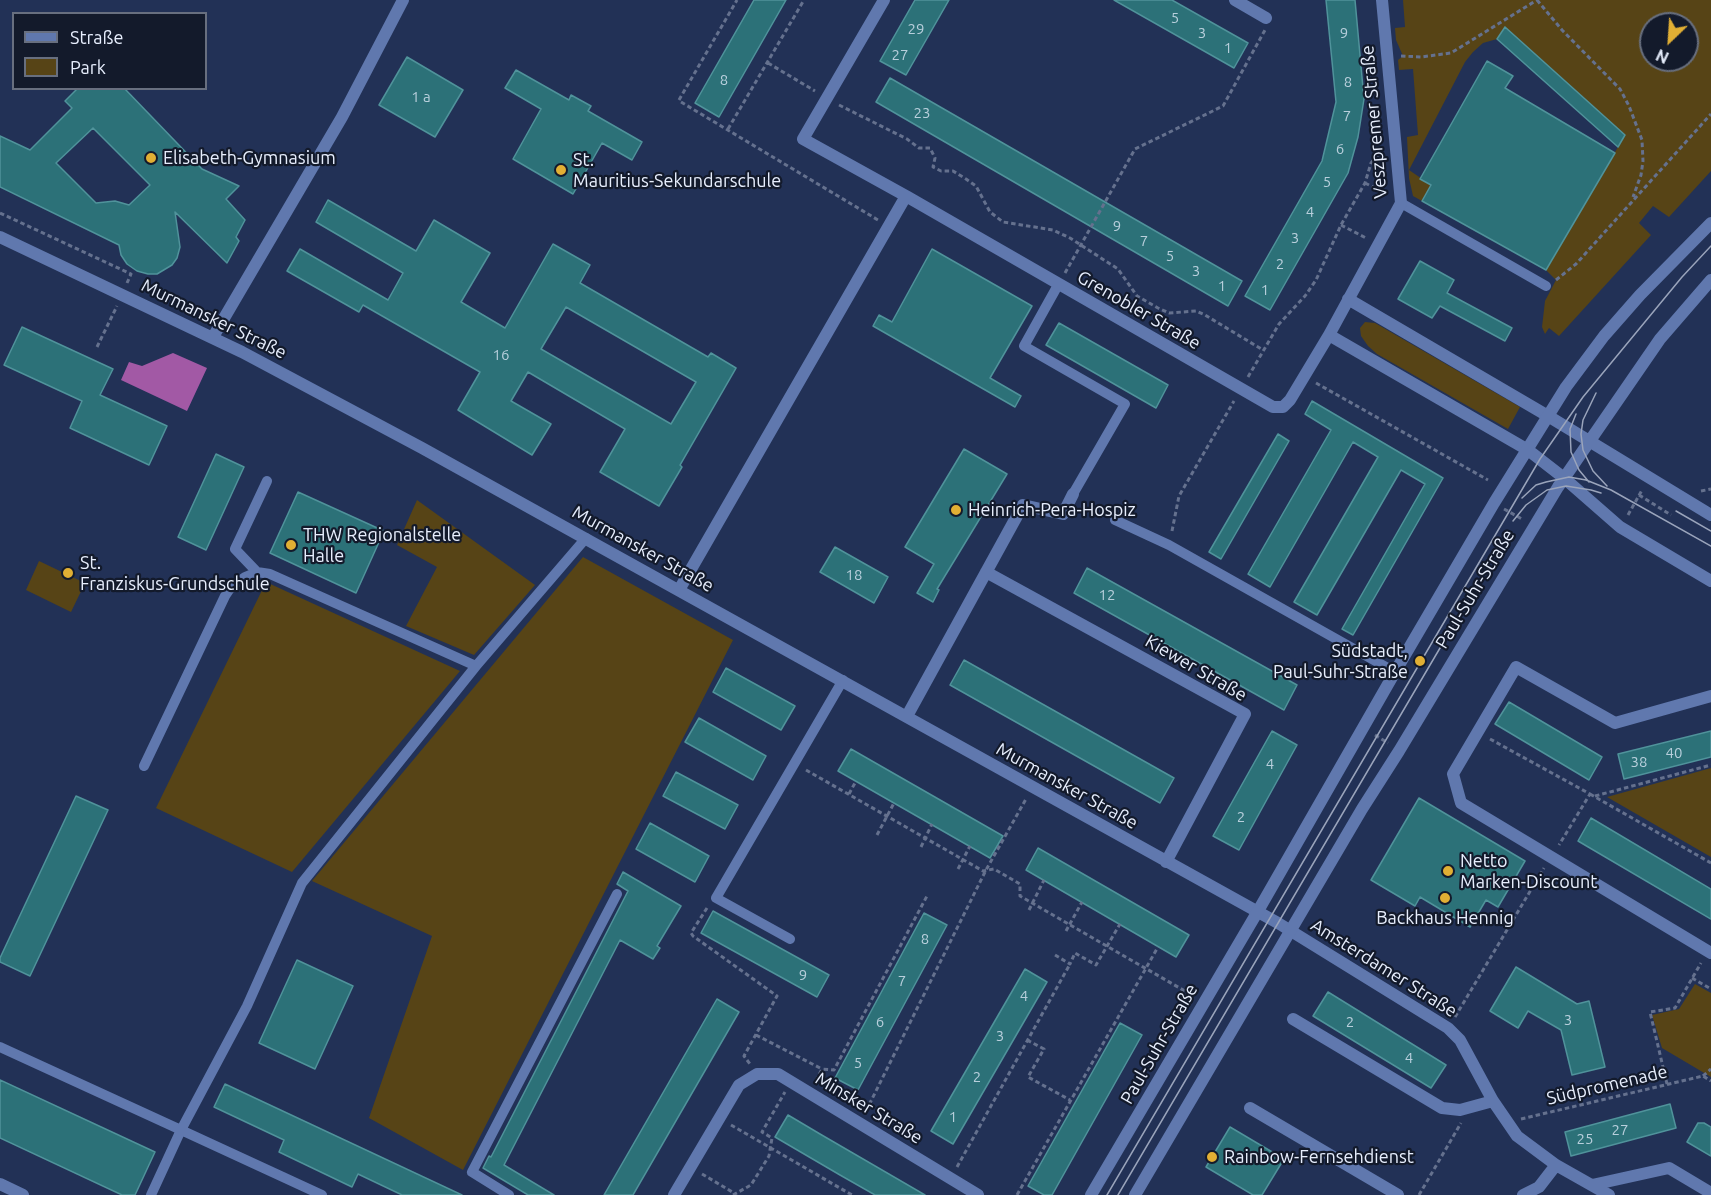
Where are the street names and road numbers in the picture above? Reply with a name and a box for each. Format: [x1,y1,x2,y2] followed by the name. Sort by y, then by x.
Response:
[1357,44,1391,200] street label: Veszpremer Straße
[1073,266,1205,354] street label: Grenobler Straße
[138,275,290,363] street label: Murmansker Straße
[568,501,718,597] street label: Murmansker Straße
[1431,526,1519,652] street label: Paul-Suhr-Straße
[1141,630,1251,706] street label: Kiewer Straße
[992,738,1142,834] street label: Murmansker Straße
[1307,914,1461,1022] street label: Amsterdamer Straße
[1116,980,1202,1108] street label: Paul-Suhr-Straße
[1544,1061,1670,1109] street label: Südpromenade
[812,1068,926,1148] street label: Minsker Straße

